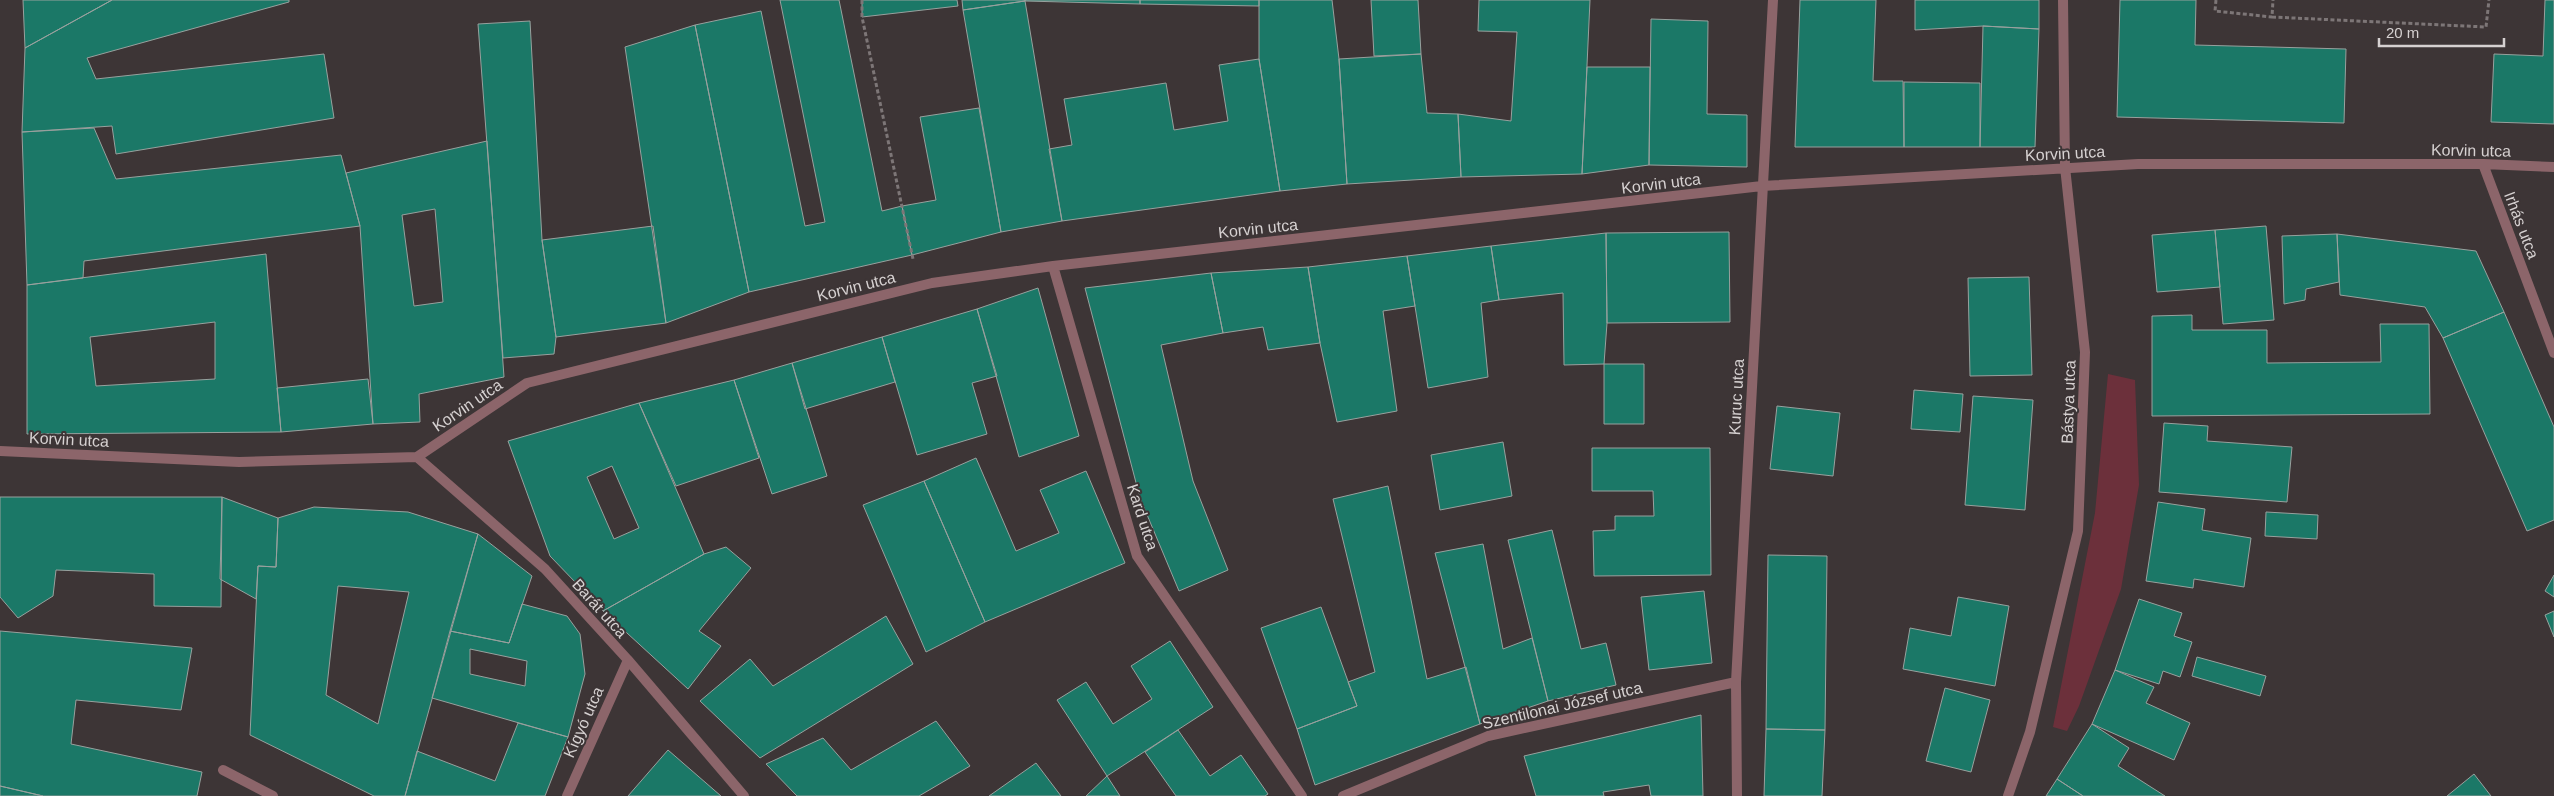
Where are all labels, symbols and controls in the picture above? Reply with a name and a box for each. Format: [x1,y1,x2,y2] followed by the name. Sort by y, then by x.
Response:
[2379,15,2504,47] scale bar
[2386,24,2419,41] text: 20 m
[2431,141,2511,160] street label: Korvin utca
[2025,143,2106,164] street label: Korvin utca
[1620,170,1702,197] street label: Korvin utca
[2501,189,2542,261] street label: Irhás utca
[1217,216,1299,241] street label: Korvin utca
[815,269,897,304] street label: Korvin utca
[1726,358,1747,436] street label: Kuruc utca
[2059,360,2078,444] street label: Bástya utca
[429,376,505,435] street label: Korvin utca
[29,429,109,450] street label: Korvin utca
[1124,482,1161,552] street label: Kard utca
[569,576,630,641] street label: Barát utca
[1480,679,1644,732] street label: Szentilonai József utca
[560,684,607,760] street label: Kígyó utca

